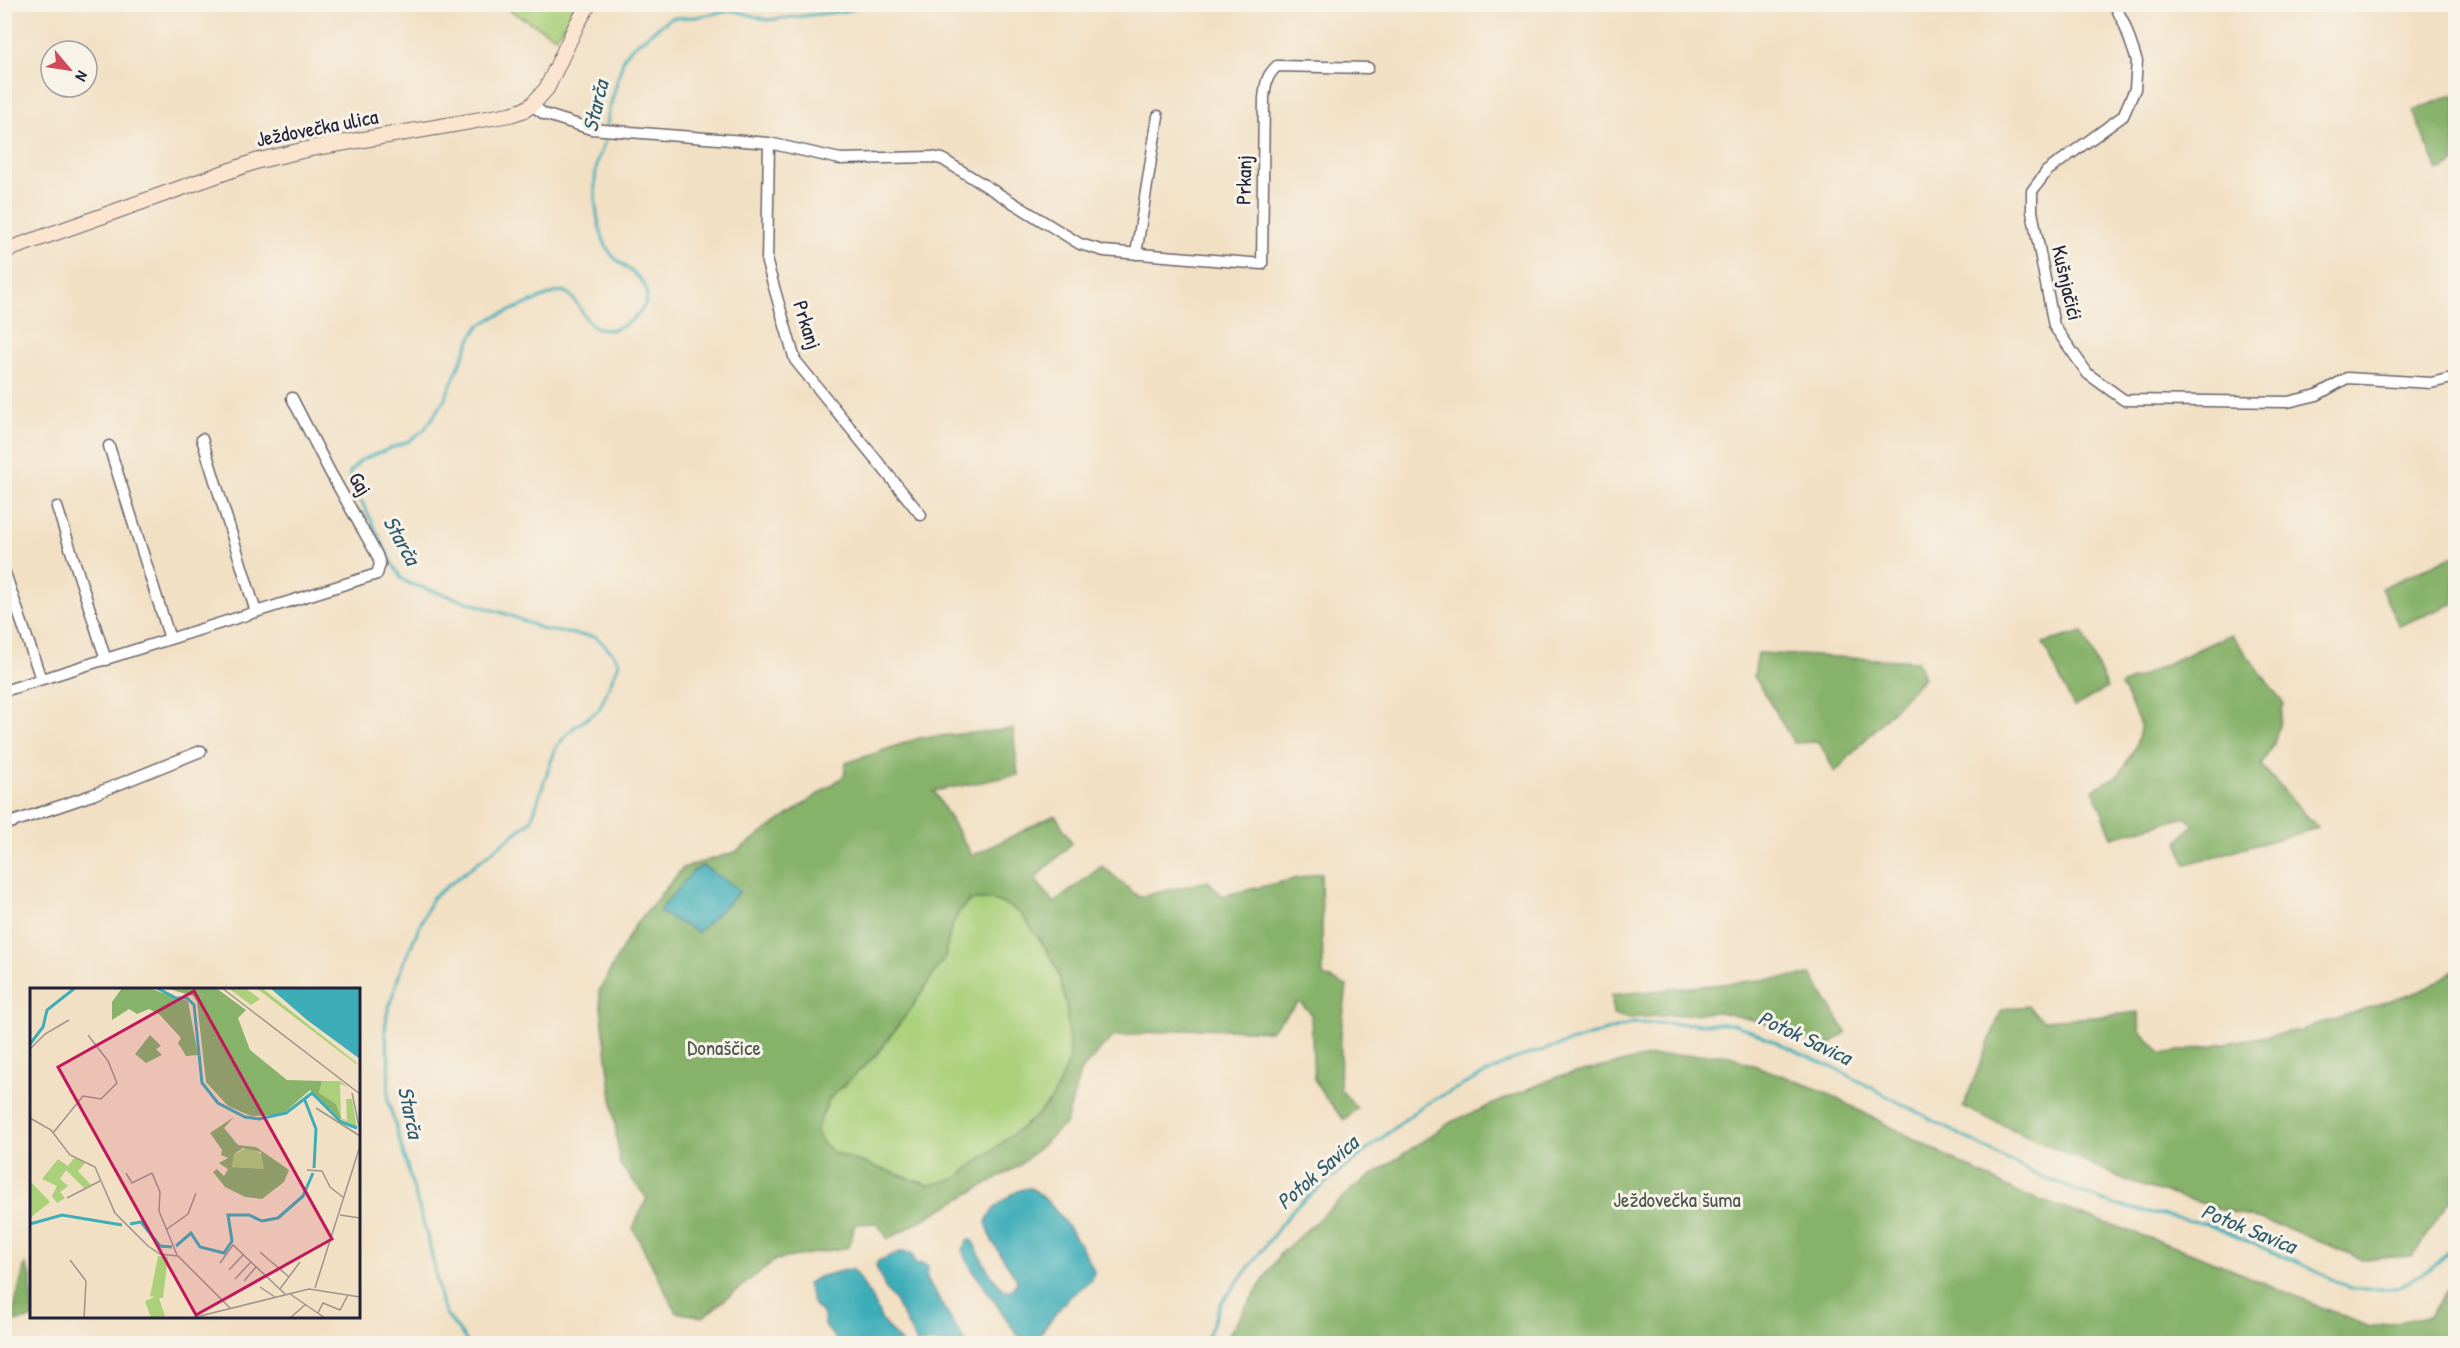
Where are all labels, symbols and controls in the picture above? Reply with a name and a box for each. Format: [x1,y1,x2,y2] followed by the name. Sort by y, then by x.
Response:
[39,39,99,99] north arrow
[70,67,94,86] text: N
[575,75,616,135] water label: Starča
[254,101,380,154] street label: Ježdovečka ulica
[1229,155,1258,205] street label: Prkanj
[2045,243,2090,323] street label: Kušnjačići
[786,297,829,353] street label: Prkanj
[342,466,379,501] street label: Gaj
[376,510,429,572] water label: Starča
[30,988,360,1318] inset map
[1753,1002,1859,1073] water label: Potok Savica
[687,1033,761,1062] park label: Donaščice
[391,1083,432,1143] water label: Starča
[1270,1126,1366,1216] water label: Potok Savica
[1613,1185,1741,1214] park label: Ježdovečka šuma
[2197,1195,2303,1261] water label: Potok Savica

